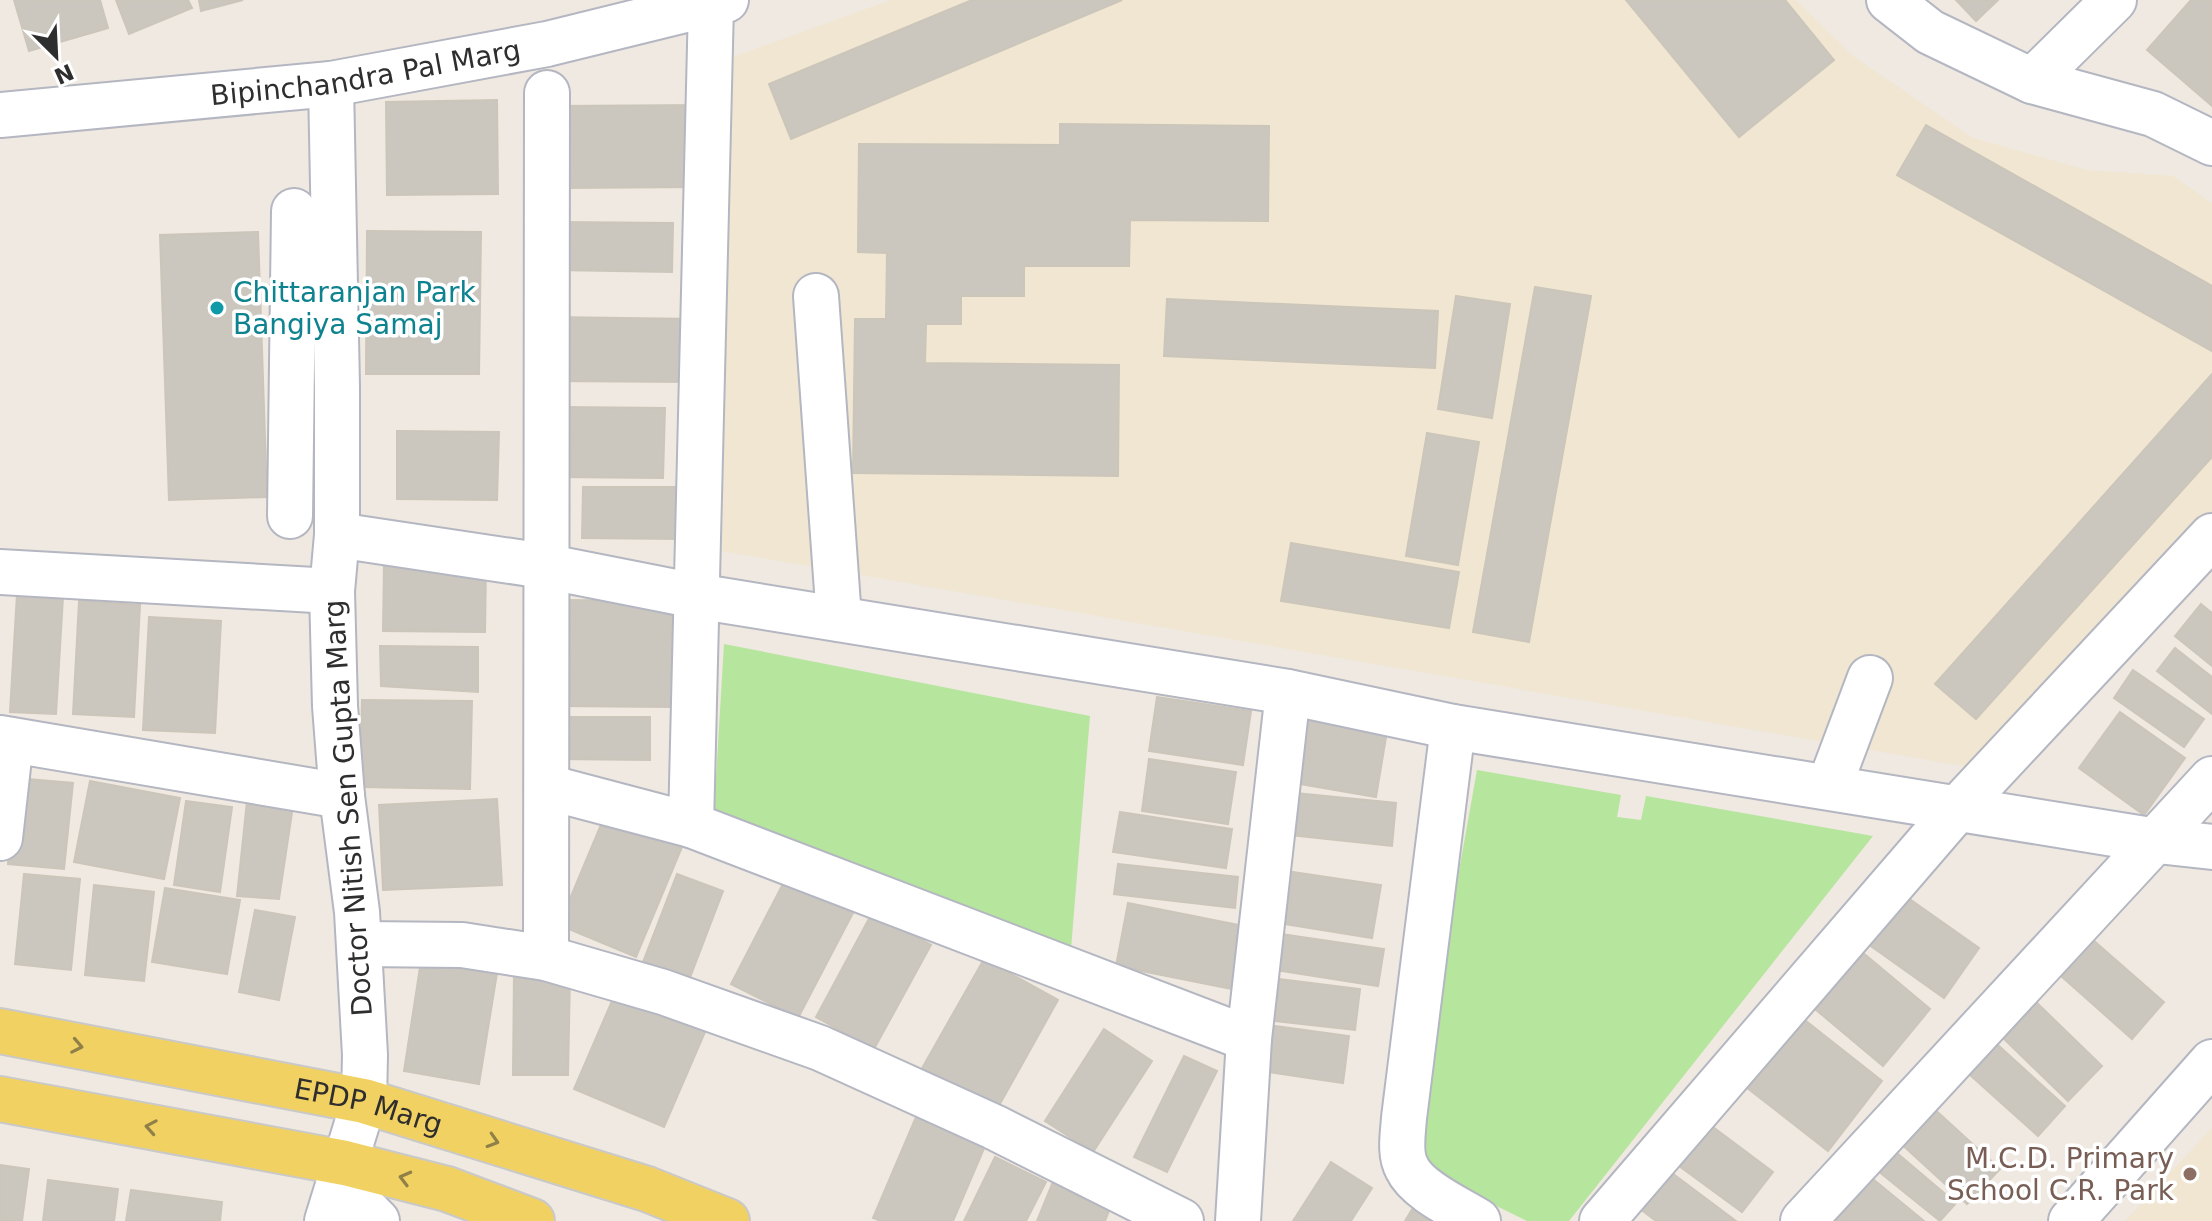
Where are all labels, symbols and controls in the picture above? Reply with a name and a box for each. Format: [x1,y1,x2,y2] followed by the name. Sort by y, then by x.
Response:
[16,16,96,96] north arrow
[209,33,523,112] street label: Bipinchandra Pal Marg
[50,59,77,89] text: N
[233,276,476,341] place label: Chittaranjan Park Bangiya Samaj
[208,299,226,317] marker: Chittaranjan Park Bangiya Samaj
[317,599,379,1017] street label: Doctor Nitish Sen Gupta Marg
[70,1036,83,1053] one-way arrow
[291,1071,447,1141] street label: EPDP Marg
[144,1119,158,1136] one-way arrow
[486,1132,500,1148] one-way arrow
[1947,1142,2175,1207] place label: M.C.D. Primary School C.R. Park
[2181,1165,2199,1183] marker: M.C.D. Primary School C.R. Park
[399,1171,413,1188] one-way arrow

